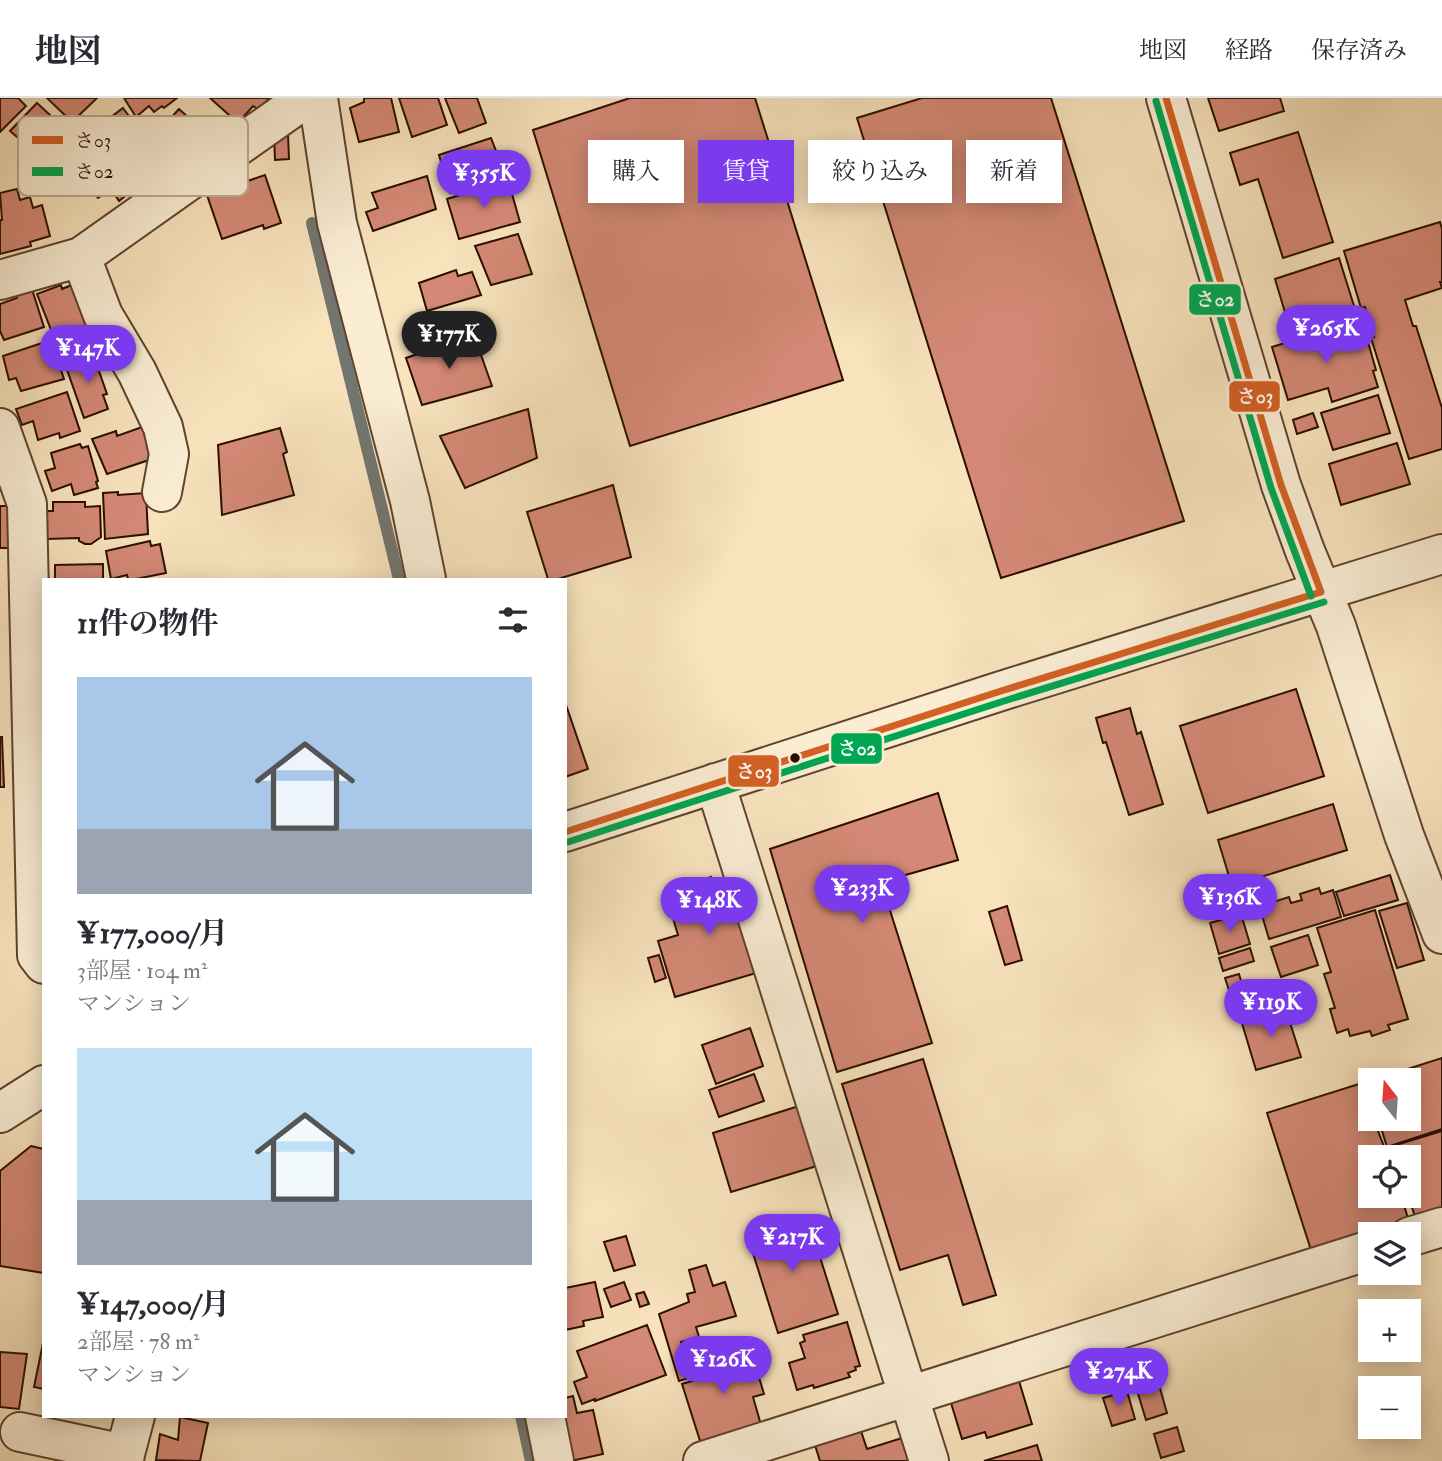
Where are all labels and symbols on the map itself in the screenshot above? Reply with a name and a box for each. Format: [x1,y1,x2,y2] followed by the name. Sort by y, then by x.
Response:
[18,116,248,196] legend
[75,129,111,153] text: さ03
[435,150,533,210] pin: ¥355K
[75,160,113,184] text: さ02
[1188,283,1242,316] line badge: さ02
[1196,288,1235,312] text: さ02
[1277,306,1375,365] pin: ¥265K
[400,312,498,371] pin: ¥177K
[39,326,137,385] pin: ¥147K
[1228,380,1281,413] line badge: さ03
[1237,385,1273,409] text: さ03
[830,732,883,765] line badge: さ02
[838,737,877,761] text: さ02
[788,751,802,765] unlabelled marker
[727,754,780,788] line badge: さ03
[736,760,772,784] text: さ03
[813,866,911,925] pin: ¥233K
[1181,874,1279,934] pin: ¥136K
[660,878,758,937] pin: ¥148K
[1222,979,1320,1039] pin: ¥119K
[1358,1068,1421,1130] north arrow
[743,1214,841,1274] pin: ¥217K
[674,1336,772,1396] pin: ¥126K
[1070,1348,1168,1408] pin: ¥274K

